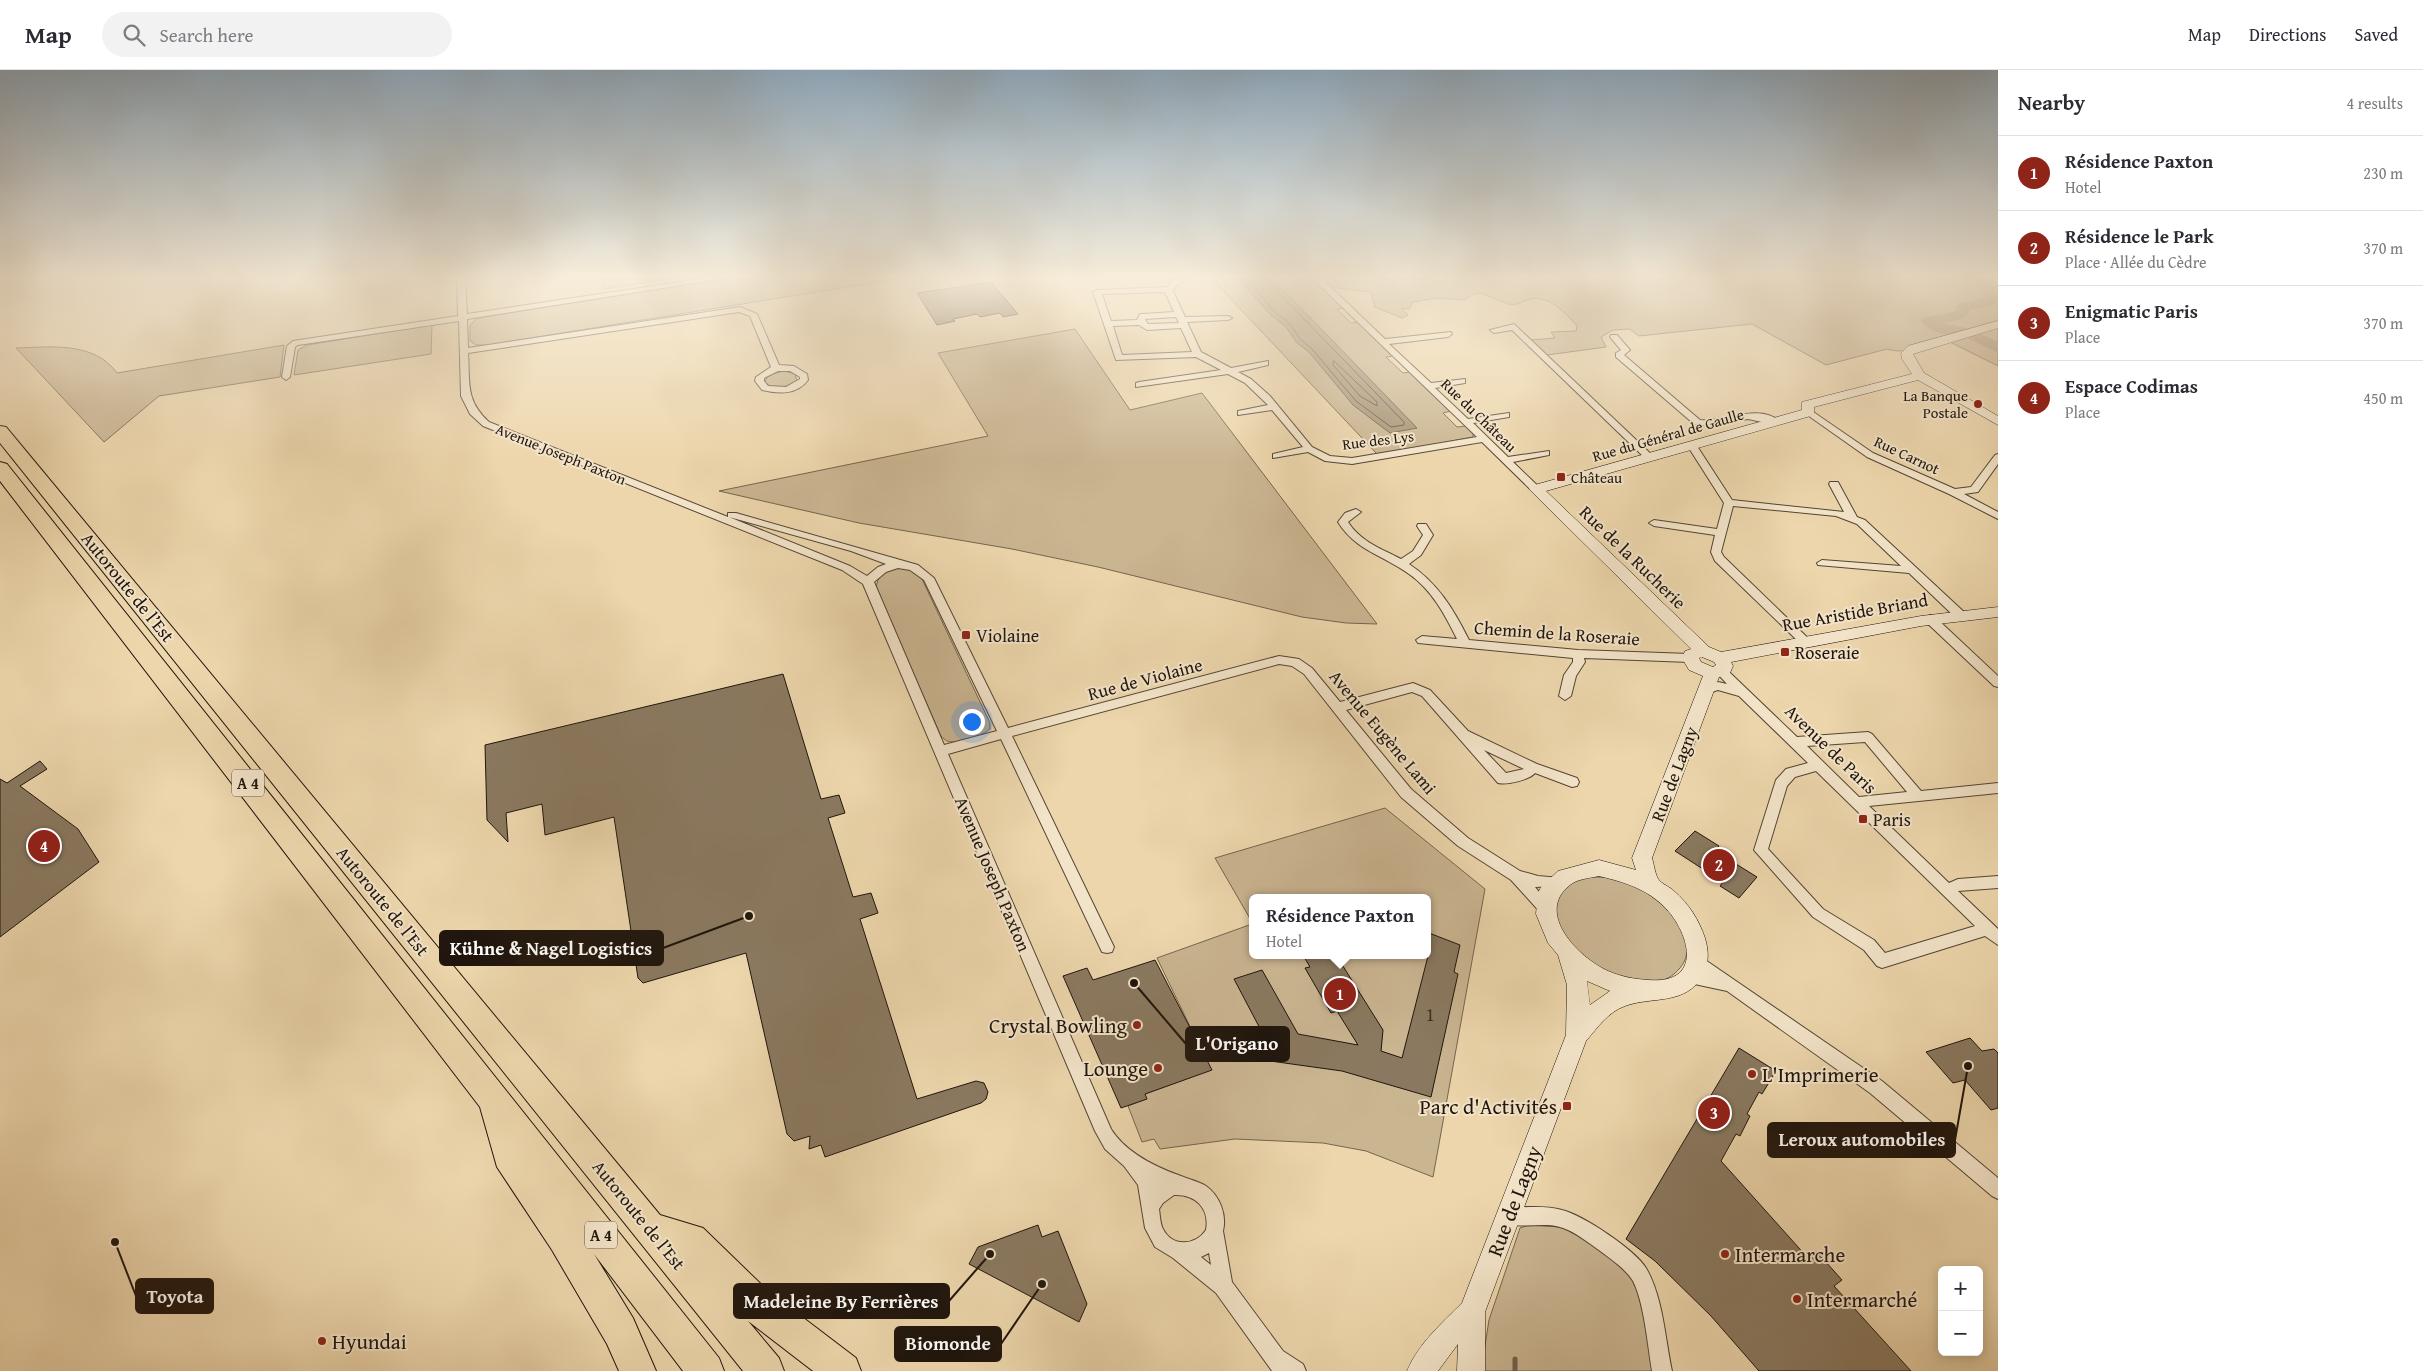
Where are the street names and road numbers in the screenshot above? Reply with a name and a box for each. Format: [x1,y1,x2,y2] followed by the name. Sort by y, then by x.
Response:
[1437,374,1522,457] street label: Rue du Château
[1590,403,1746,467] street label: Rue du Général de Gaulle
[493,418,630,490] street label: Avenue Joseph Paxton
[1341,425,1415,455] street label: Rue des Lys
[1871,431,1944,480] street label: Rue Carnot
[1574,499,1692,615] street label: Rue de la Rucherie
[75,526,181,648] street label: Autoroute de l’Est
[1780,586,1930,638] street label: Rue Aristide Briand
[1473,614,1641,652] street label: Chemin de la Roseraie
[1085,651,1205,707] street label: Rue de Violaine
[1323,664,1443,800] street label: Avenue Eugène Lami
[1779,698,1883,800] street label: Avenue de Paris
[1644,723,1705,825] street label: Rue de Lagny
[232,770,264,796] road number: A 4
[948,792,1038,956] street label: Avenue Joseph Paxton
[330,840,436,962] street label: Autoroute de l’Est
[1479,1141,1550,1261] street label: Rue de Lagny
[586,1154,692,1276] street label: Autoroute de l’Est
[585,1222,617,1248] road number: A 4

